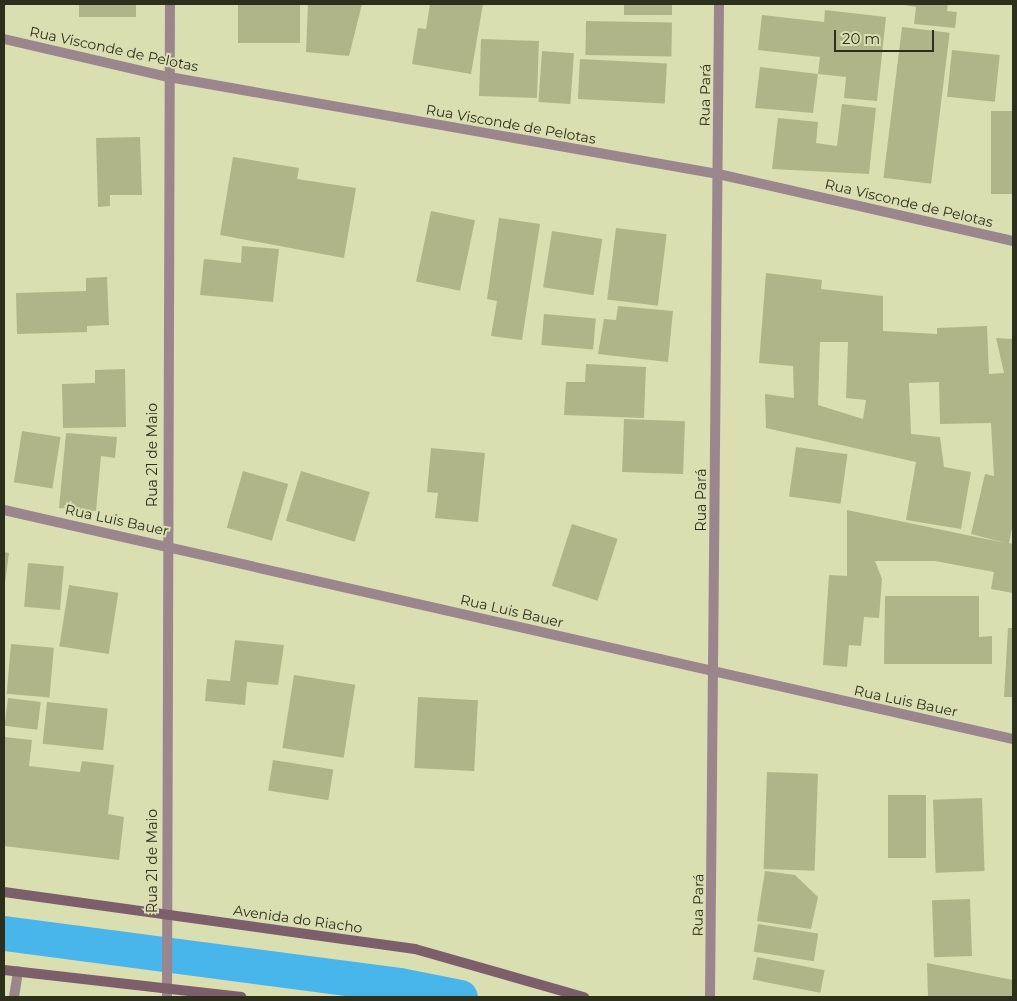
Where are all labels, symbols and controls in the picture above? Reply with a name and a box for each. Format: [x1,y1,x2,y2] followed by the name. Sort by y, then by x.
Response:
[837,20,937,52] scale bar
[28,23,200,75] street label: Rua Visconde de Pelotas
[842,29,880,48] text: 20 m
[696,63,714,127] street label: Rua Pará
[425,101,597,147] street label: Rua Visconde de Pelotas
[823,175,995,231] street label: Rua Visconde de Pelotas
[144,403,160,507] street label: Rua 21 de Maio
[693,469,709,531] street label: Rua Pará
[64,501,170,539] street label: Rua Luis Bauer
[459,591,565,631] street label: Rua Luis Bauer
[853,682,959,720] street label: Rua Luis Bauer
[144,809,160,913] street label: Rua 21 de Maio
[689,873,707,937] street label: Rua Pará
[232,902,364,936] street label: Avenida do Riacho

